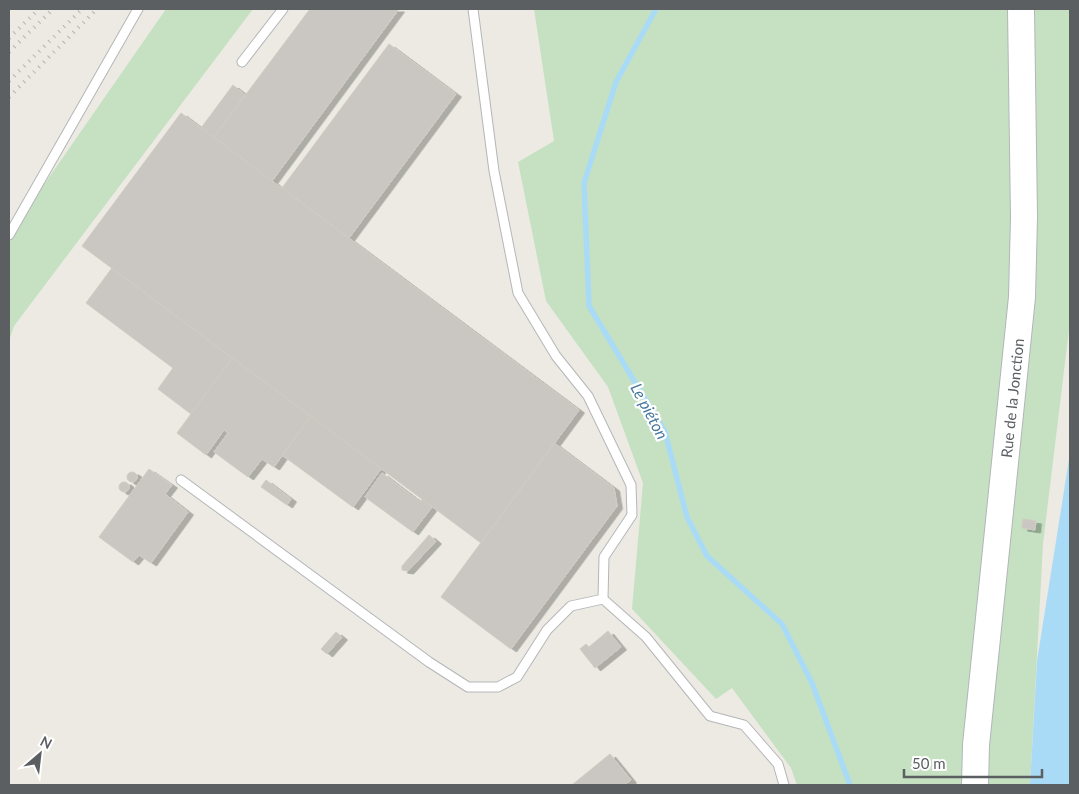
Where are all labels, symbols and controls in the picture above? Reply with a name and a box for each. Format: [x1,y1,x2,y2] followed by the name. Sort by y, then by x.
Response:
[997,337,1027,459] street label: Rue de la Jonction
[627,380,673,442] water label: Le piéton
[15,729,65,779] north arrow
[38,732,55,752] text: N
[904,746,1042,778] scale bar
[912,754,946,772] text: 50 m

